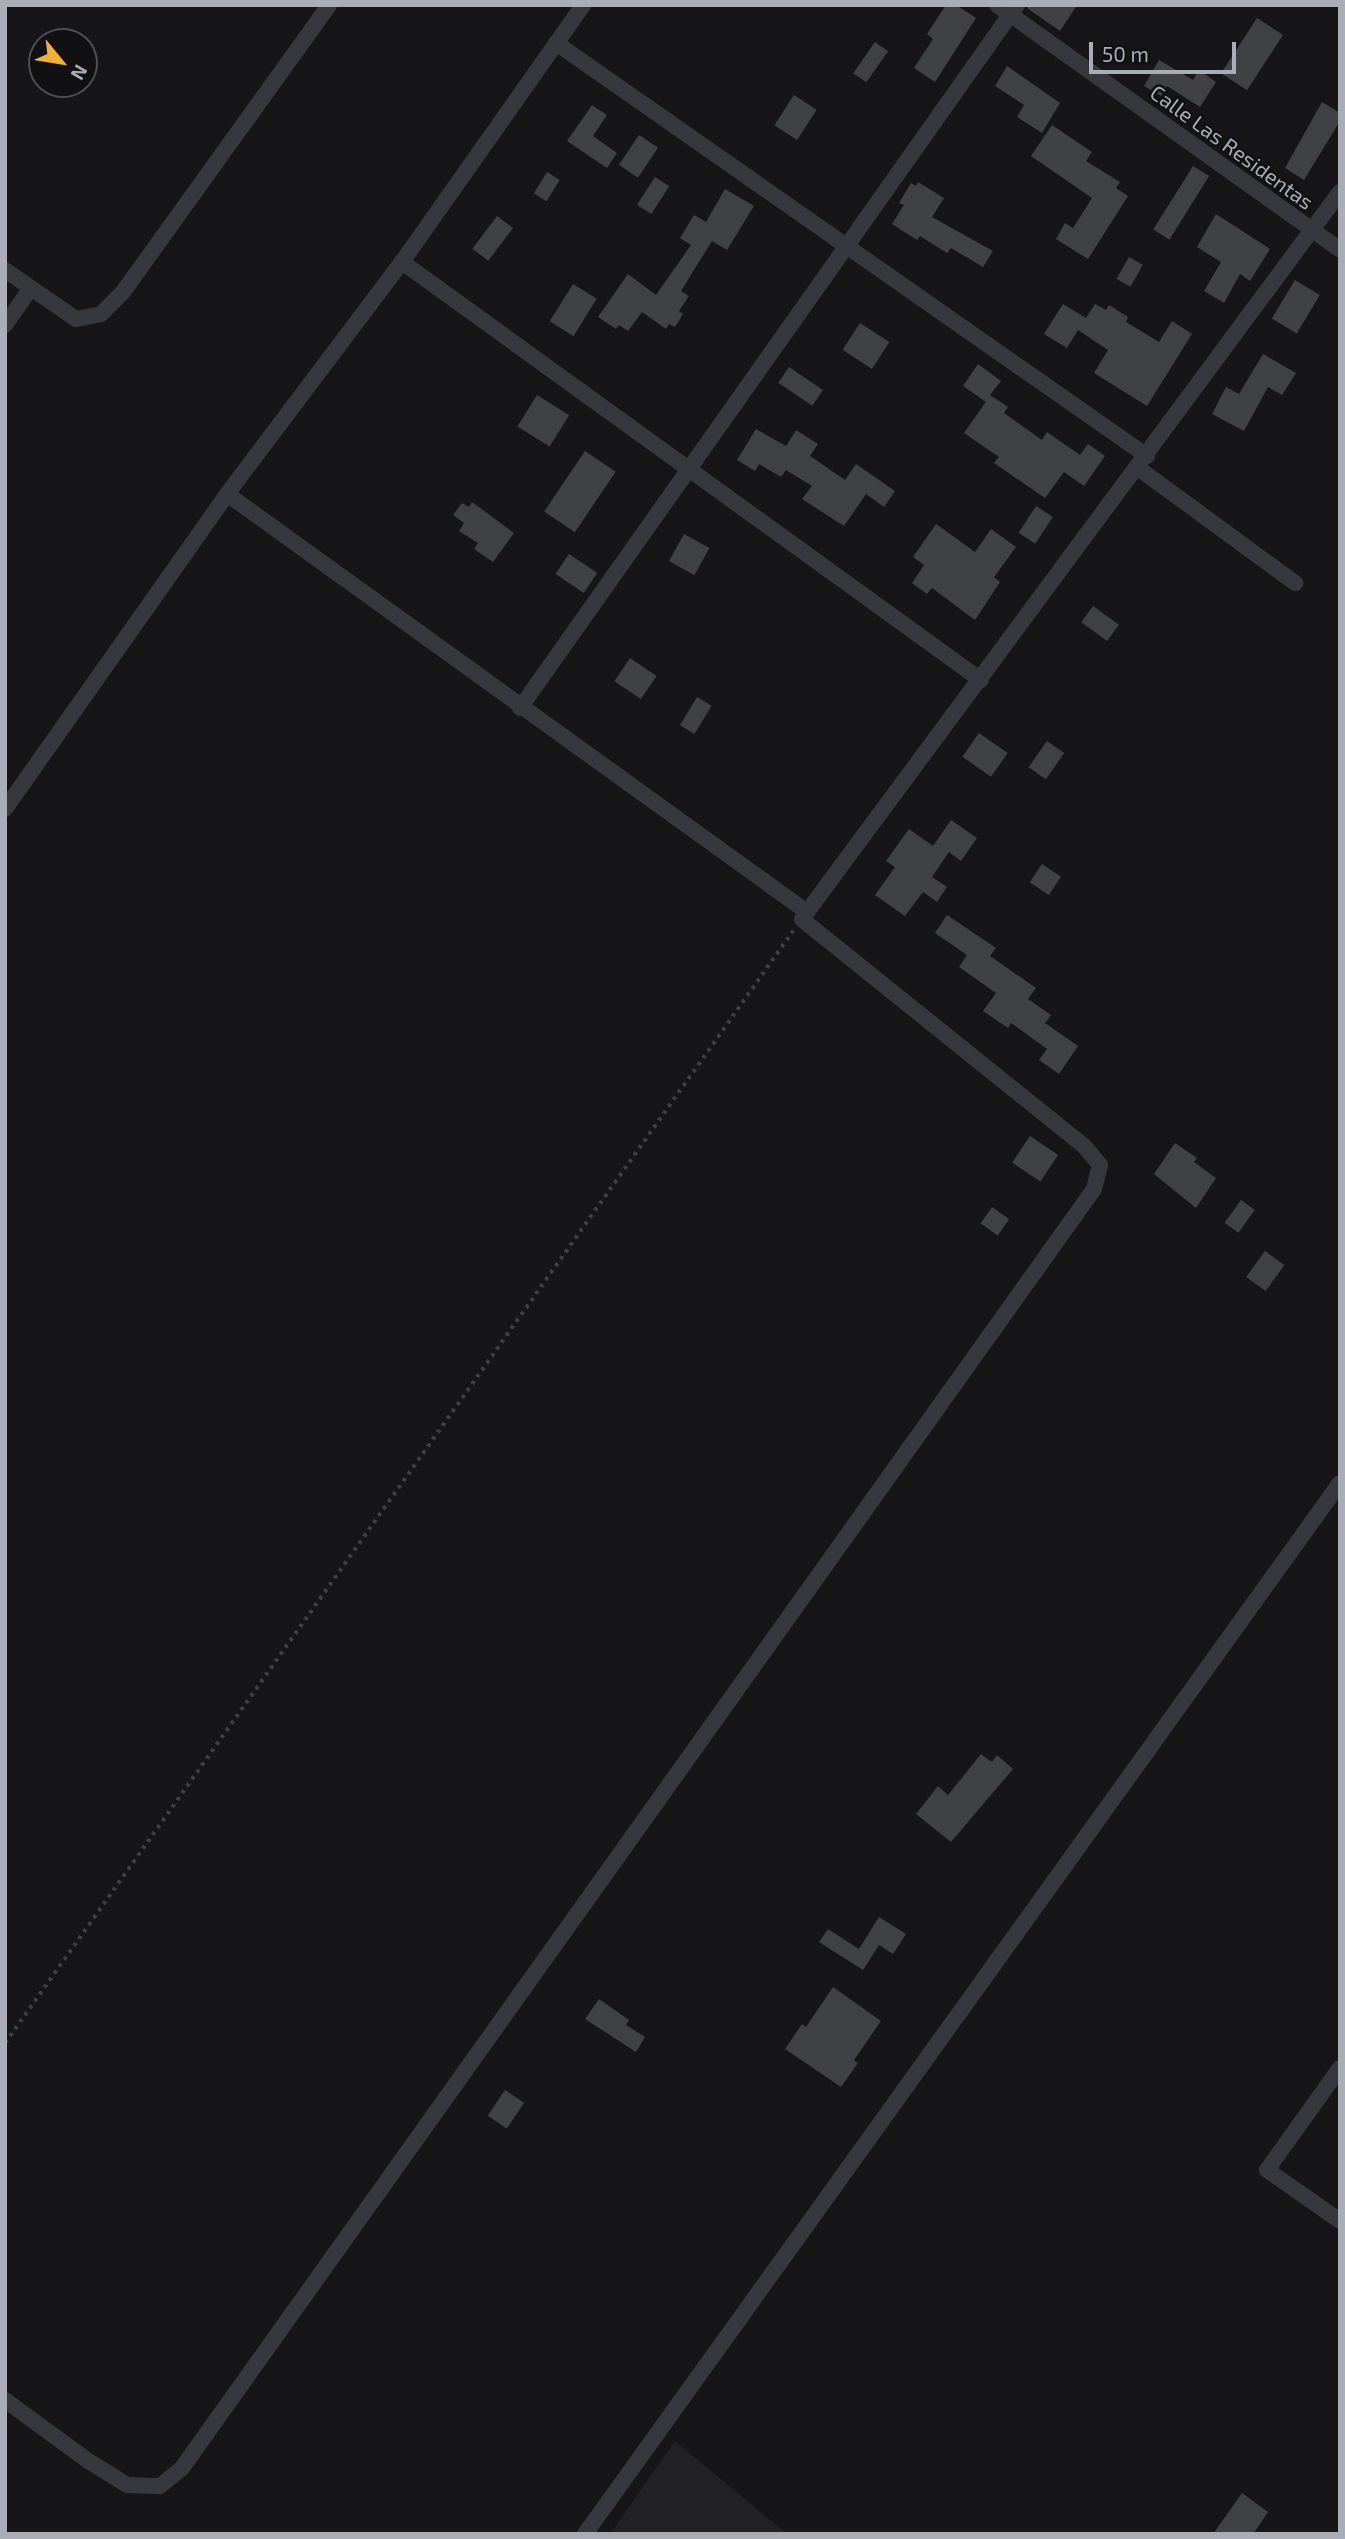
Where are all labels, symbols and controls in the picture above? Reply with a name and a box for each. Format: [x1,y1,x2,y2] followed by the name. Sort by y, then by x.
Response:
[28,28,98,98] north arrow
[1093,28,1240,72] scale bar
[1102,41,1149,66] text: 50 m
[66,61,93,84] text: N
[1146,79,1318,215] street label: Calle Las Residentas

